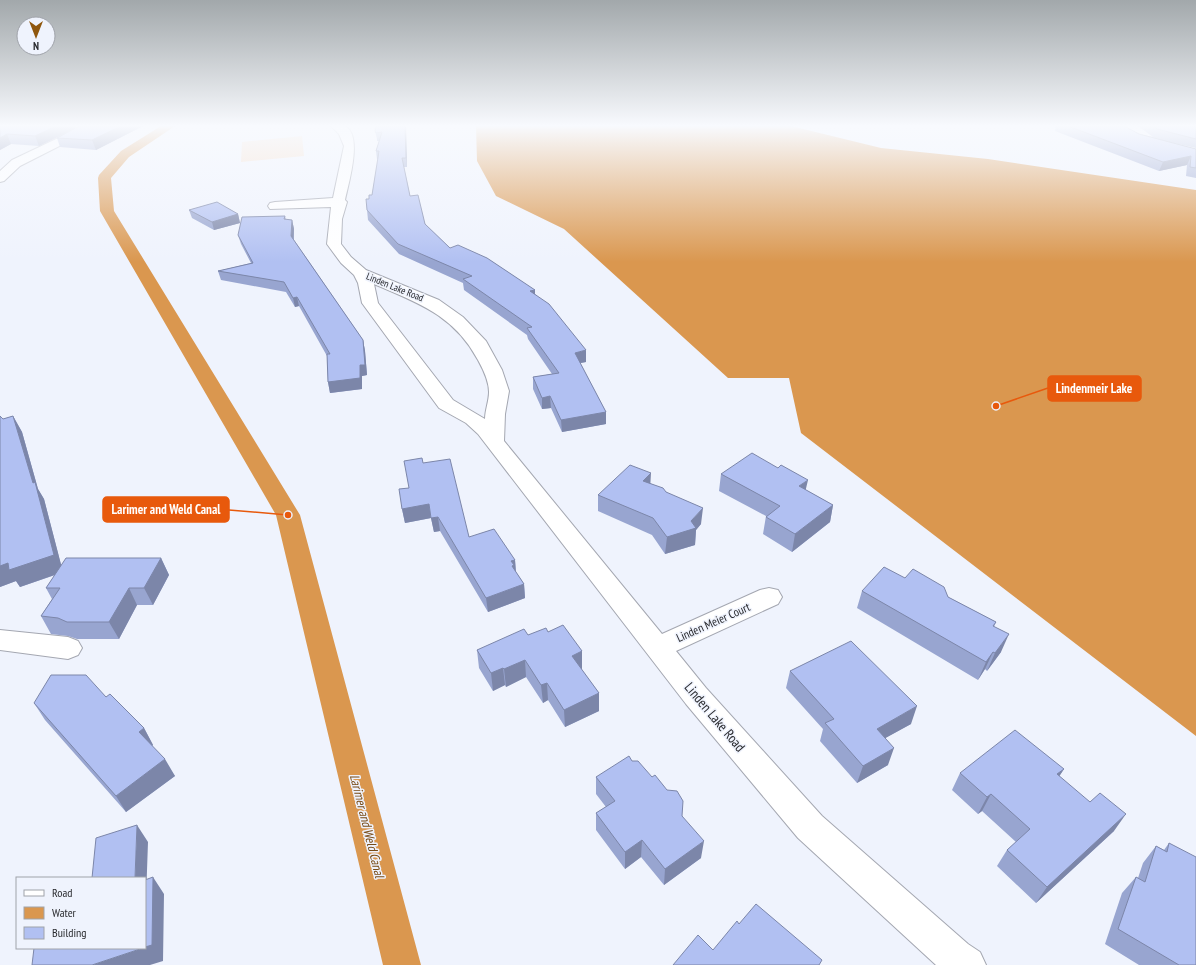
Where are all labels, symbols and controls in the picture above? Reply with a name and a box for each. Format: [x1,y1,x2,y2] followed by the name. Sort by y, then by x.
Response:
[16,16,56,56] north arrow
[33,39,39,53] text: N
[364,270,426,304] street label: Linden Lake Road
[1048,376,1141,401] callout: Lindenmeir Lake
[1056,380,1133,397] text: Lindenmeir Lake
[103,497,229,522] callout: Larimer and Weld Canal
[112,501,221,518] text: Larimer and Weld Canal
[674,599,753,645] street label: Linden Meier Court
[681,679,749,755] street label: Linden Lake Road
[346,773,389,881] water label: Larimer and Weld Canal
[16,877,146,949] legend
[52,885,72,900] text: Road
[52,905,77,920] text: Water
[52,925,87,940] text: Building

